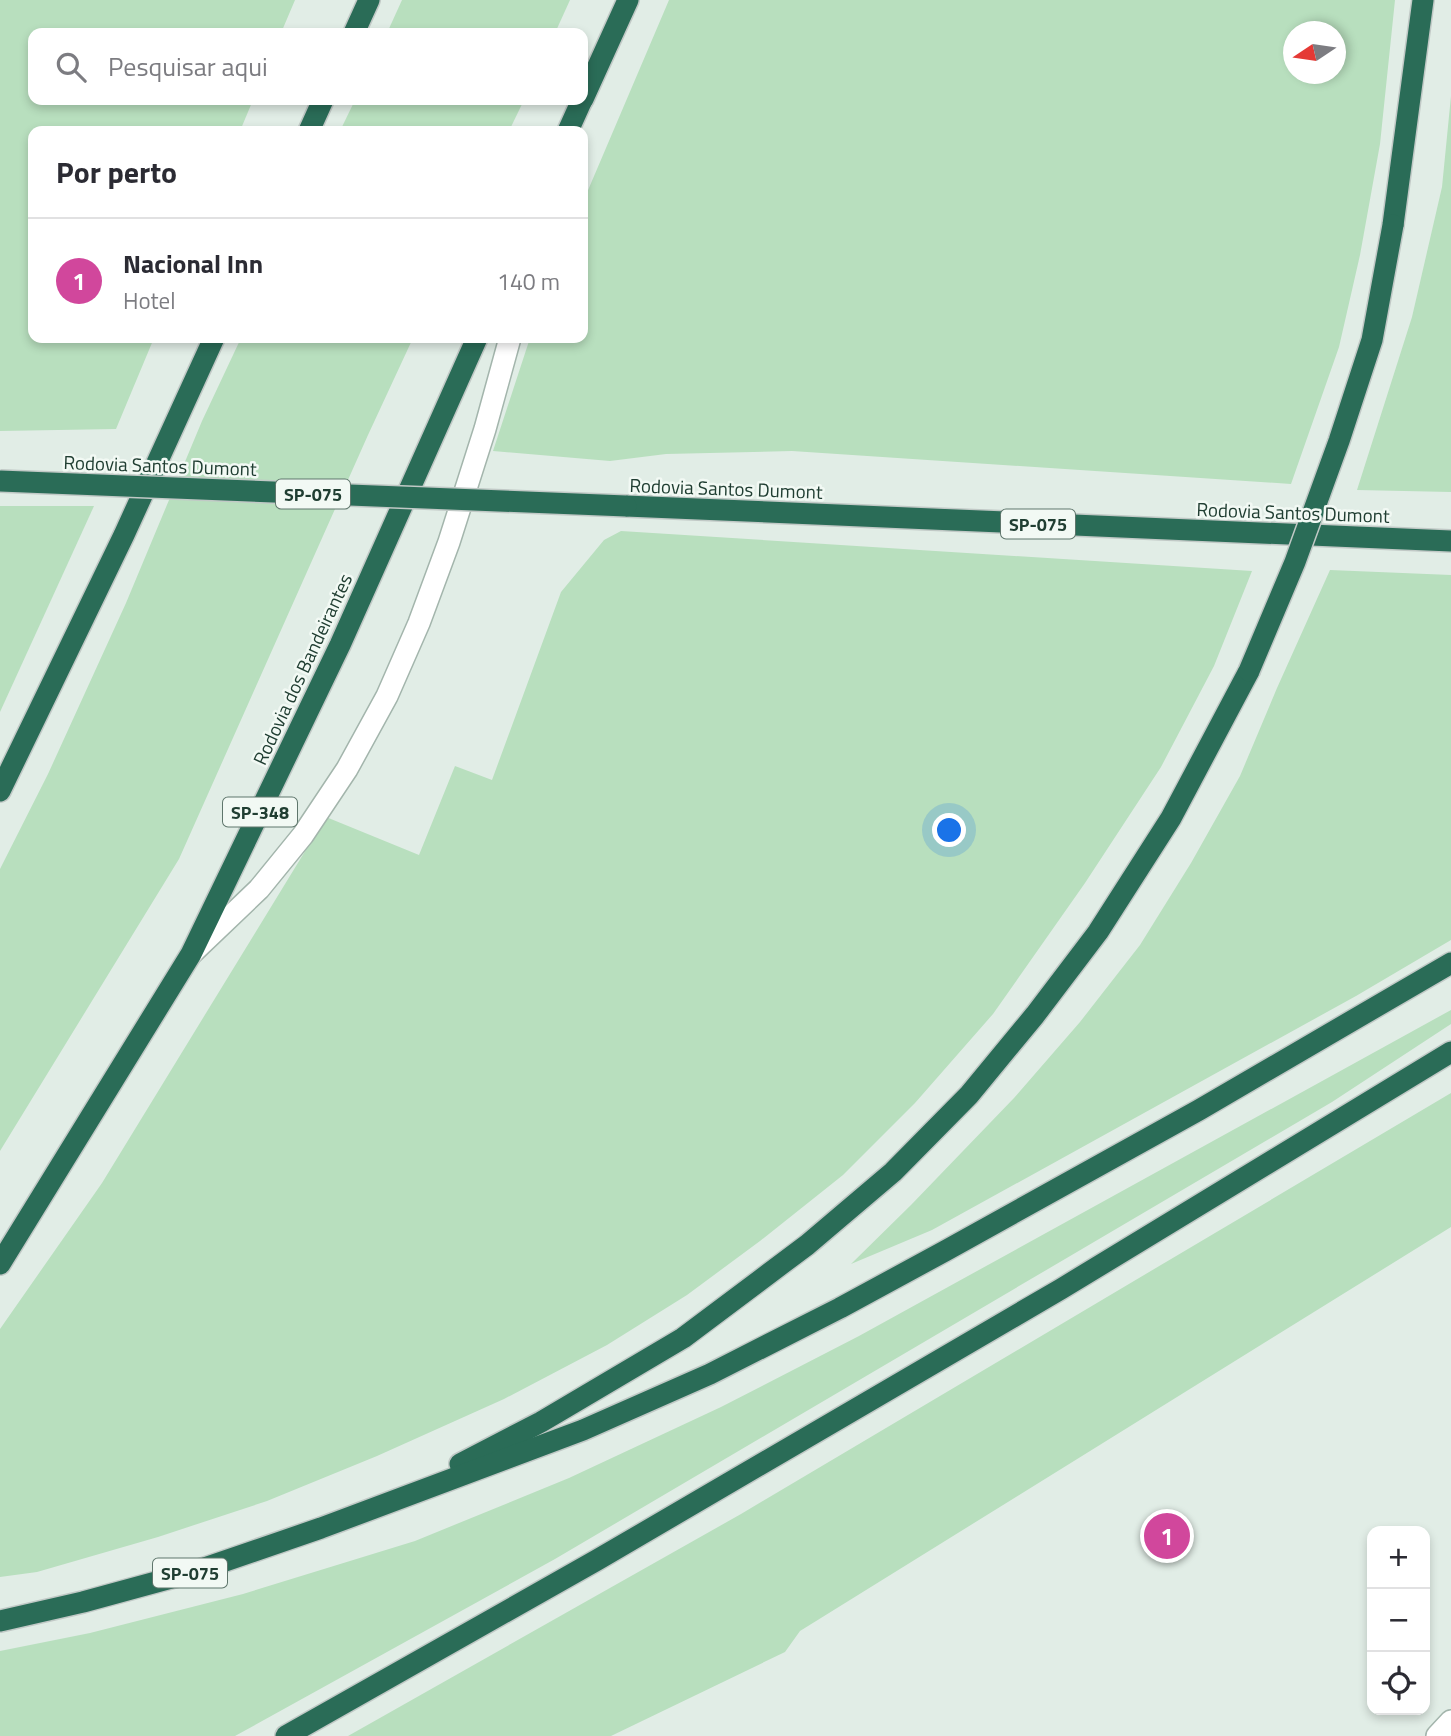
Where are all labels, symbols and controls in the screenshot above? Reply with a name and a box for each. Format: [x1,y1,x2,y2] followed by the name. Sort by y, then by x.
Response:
[1283,21,1346,84] north arrow
[28,28,588,105] search box
[108,47,268,86] text: Pesquisar aqui
[52,48,90,86] icon: search
[56,149,177,195] text: Por perto
[123,244,263,283] text: Nacional Inn
[73,264,85,299] text: 1
[497,264,560,299] text: 140 m
[123,283,175,318] text: Hotel
[63,447,257,483] street label: Rodovia Santos Dumont
[629,470,823,506] street label: Rodovia Santos Dumont
[276,480,350,508] road number: SP-075
[1196,494,1390,530] street label: Rodovia Santos Dumont
[1001,510,1075,538] road number: SP-075
[245,568,359,769] street label: Rodovia dos Bandeirantes
[223,798,297,826] road number: SP-348
[932,813,966,847] your location
[1144,1510,1190,1562] pin: 1
[1367,1526,1430,1715] map controls
[1367,1526,1430,1589] button: +
[153,1558,227,1588] road number: SP-075
[1367,1589,1430,1652] button: −
[1367,1652,1430,1715] button: locate

